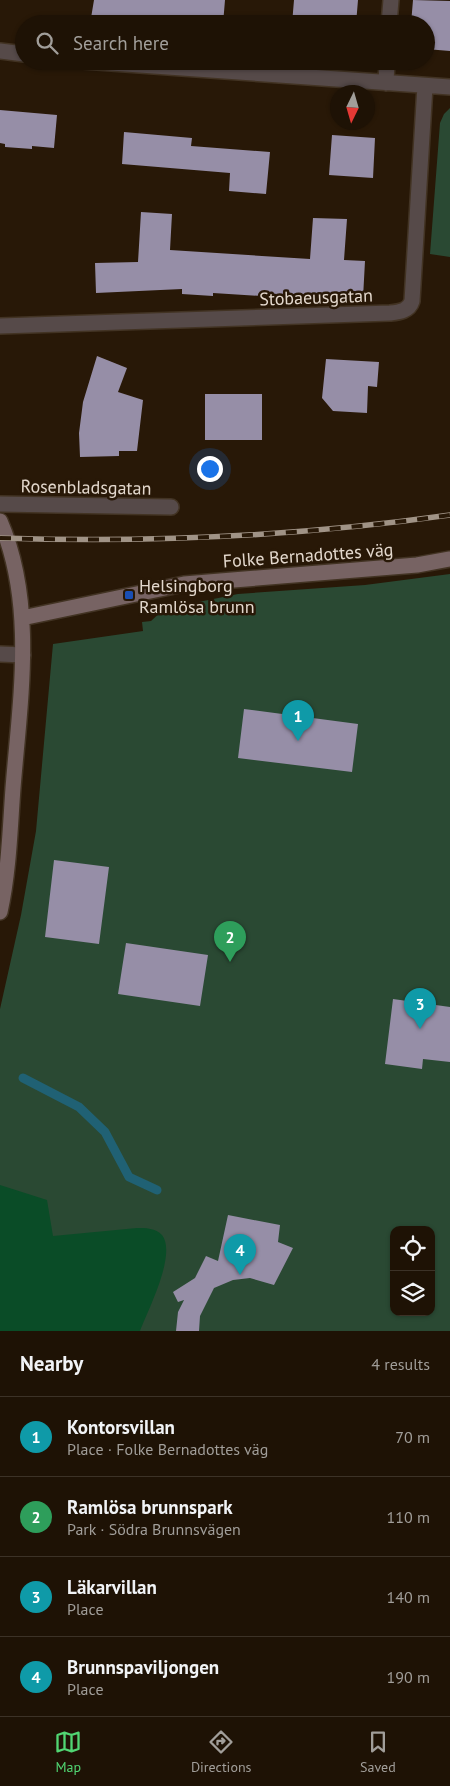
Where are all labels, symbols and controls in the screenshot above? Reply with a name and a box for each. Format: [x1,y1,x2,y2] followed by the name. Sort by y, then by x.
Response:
[15,15,435,70] search box
[33,29,61,57] icon: search
[73,31,169,55] text: Search here
[330,85,375,130] north arrow
[259,284,373,310] street label: Stobaeusgatan
[197,456,223,482] your location
[20,474,152,500] street label: Rosenbladsgatan
[222,538,394,572] street label: Folke Bernadottes väg
[139,574,255,618] place label: Helsingborg Ramlösa brunn
[123,589,135,601] marker: Helsingborg Ramlösa brunn
[282,700,314,741] pin: 1
[214,921,246,962] pin: 2
[404,988,436,1029] pin: 3
[390,1226,435,1316] map controls
[390,1226,435,1271] button: locate
[224,1234,256,1275] pin: 4
[390,1271,435,1316] button: layers
[20,1350,83,1377] text: Nearby
[371,1354,430,1374] text: 4 results
[67,1415,175,1439] text: Kontorsvillan
[31,1427,41,1447] text: 1
[395,1427,430,1447] text: 70 m
[67,1439,268,1459] text: Place · Folke Bernadottes väg
[67,1495,233,1519] text: Ramlösa brunnspark
[31,1507,41,1527] text: 2
[387,1507,430,1527] text: 110 m
[67,1519,241,1539] text: Park · Södra Brunnsvägen
[67,1575,157,1599] text: Läkarvillan
[31,1587,41,1607] text: 3
[387,1587,430,1607] text: 140 m
[67,1599,104,1619] text: Place
[67,1655,219,1679] text: Brunnspaviljongen
[31,1667,41,1687] text: 4
[387,1667,430,1687] text: 190 m
[67,1679,104,1699] text: Place
[54,1728,82,1776] tab: Map
[191,1728,251,1776] tab: Directions
[360,1728,396,1776] tab: Saved

